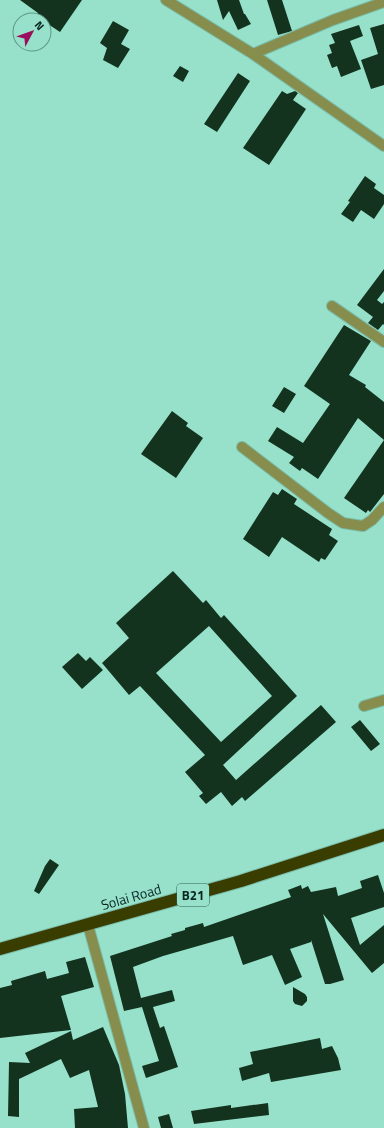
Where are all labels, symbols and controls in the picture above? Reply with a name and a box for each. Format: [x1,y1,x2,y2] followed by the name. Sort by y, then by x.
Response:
[12,12,52,52] north arrow
[31,17,48,34] text: N
[98,878,163,915] street label: Solai Road
[177,884,209,906] road number: B21

